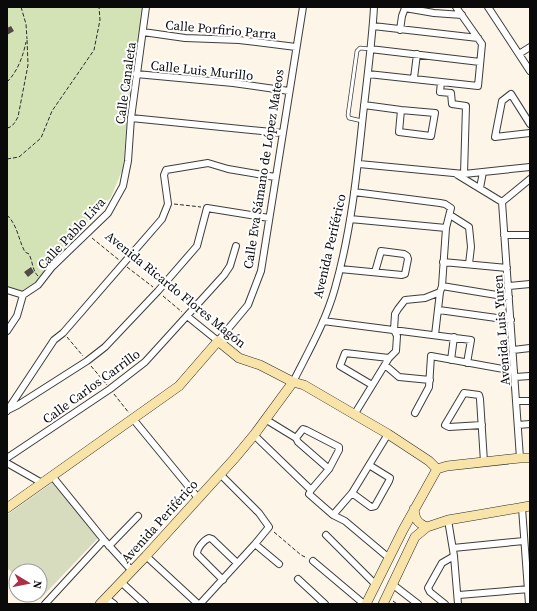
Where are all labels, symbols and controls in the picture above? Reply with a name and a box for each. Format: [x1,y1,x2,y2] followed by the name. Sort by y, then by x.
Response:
[165,16,278,43] street label: Calle Porfirio Parra
[111,41,140,125] street label: Calle Canaleta
[150,57,254,84] street label: Calle Luis Murillo
[239,68,288,270] street label: Calle Eva Sámano de López Mateos
[309,192,350,300] street label: Avenida Periférico
[34,194,109,273] street label: Calle Pablo Liva
[102,227,250,352] street label: Avenida Ricardo Flores Magón
[489,274,514,386] street label: Avenida Luis Yuren
[39,345,143,428] street label: Calle Carlos Carrillo
[117,476,201,567] street label: Avenida Periférico
[8,563,48,603] north arrow
[29,579,45,590] text: N

